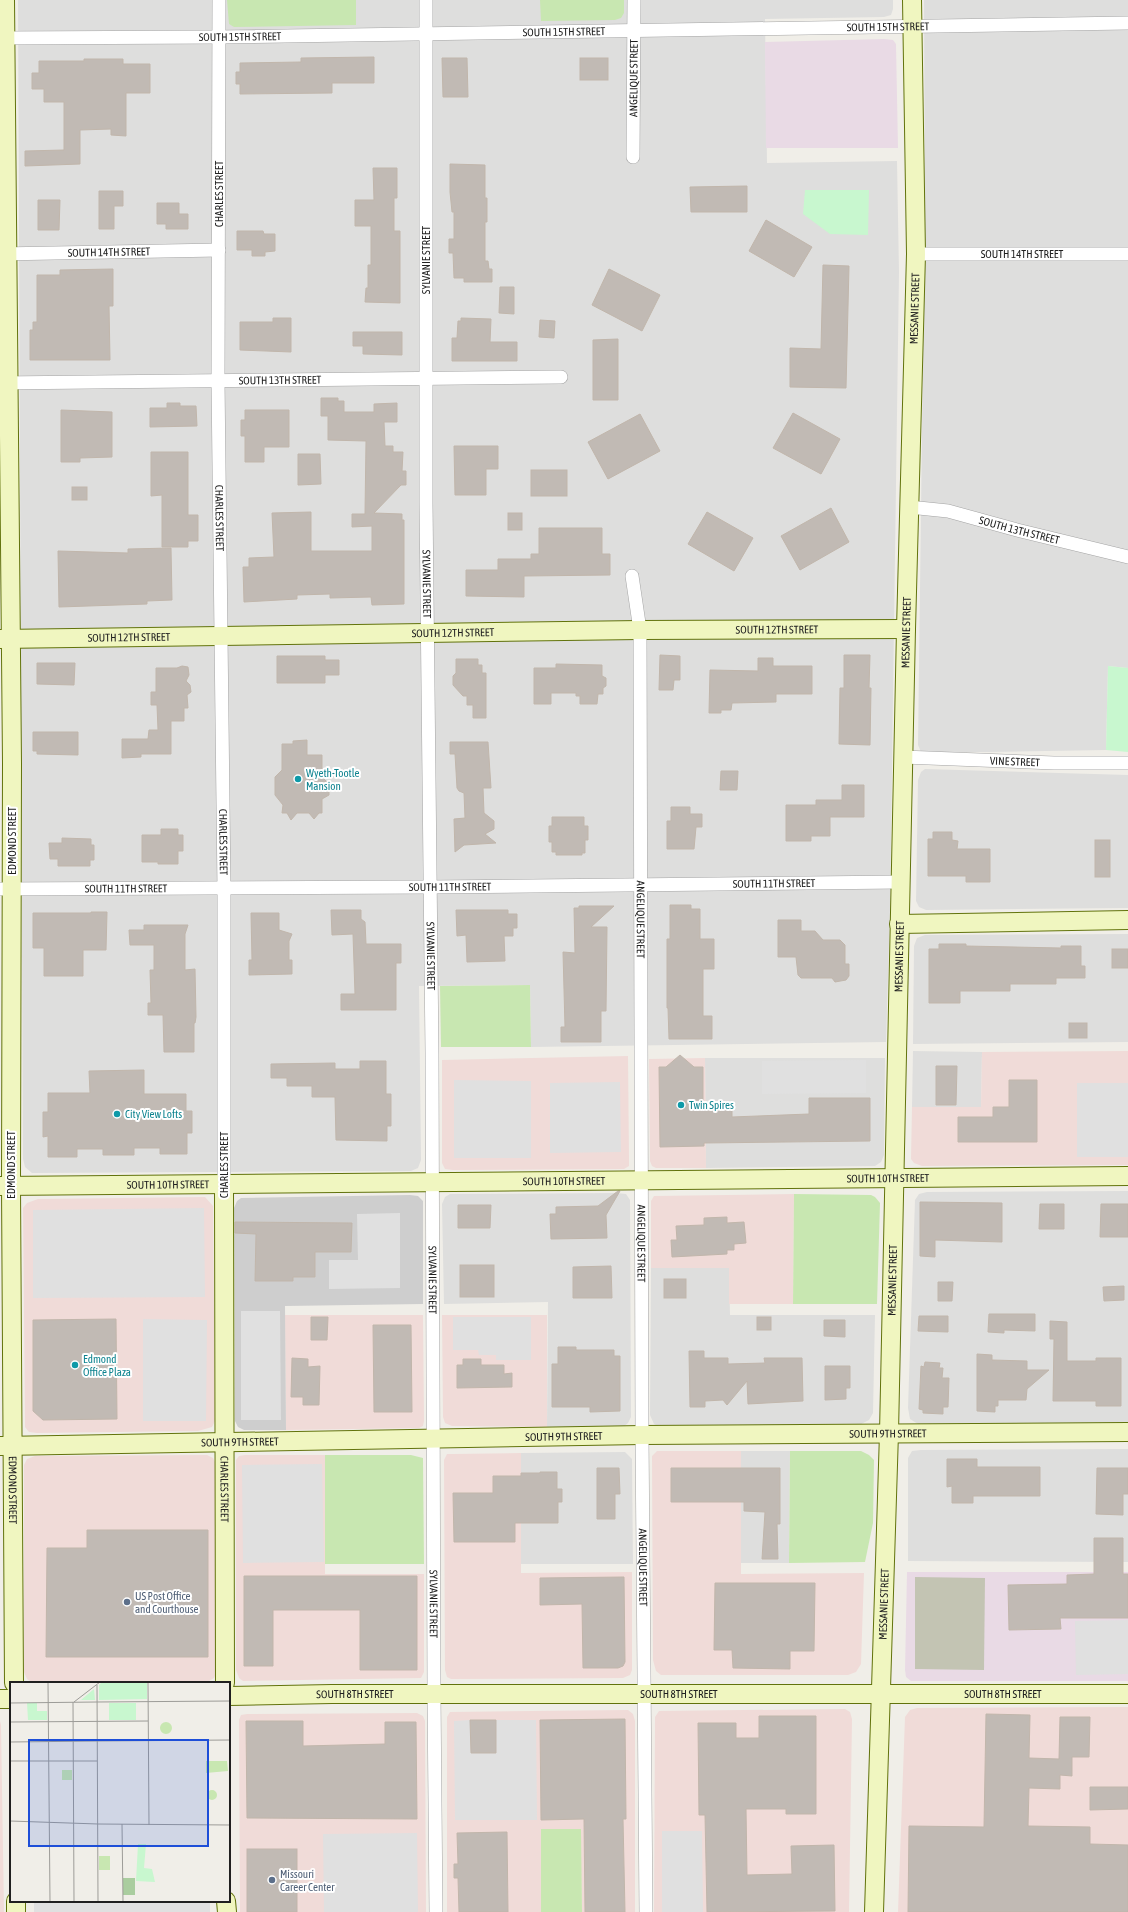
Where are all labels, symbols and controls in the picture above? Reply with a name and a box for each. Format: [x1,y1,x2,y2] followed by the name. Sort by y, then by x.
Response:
[847,20,929,33] street label: SOUTH 15TH STREET
[523,25,606,38] street label: SOUTH 15TH STREET
[199,30,282,43] street label: SOUTH 15TH STREET
[627,39,640,117] street label: ANGELIQUE STREET
[213,161,225,227] street label: CHARLES STREET
[420,226,432,294] street label: SYLVANIE STREET
[68,245,151,259] street label: SOUTH 14TH STREET
[981,248,1063,260] street label: SOUTH 14TH STREET
[908,273,921,344] street label: MESSANIE STREET
[239,374,322,386] street label: SOUTH 13TH STREET
[213,485,226,551] street label: CHARLES STREET
[978,514,1061,546] street label: SOUTH 13TH STREET
[421,550,433,618] street label: SYLVANIE STREET
[899,596,913,668] street label: MESSANIE STREET
[736,623,818,636] street label: SOUTH 12TH STREET
[412,626,495,639] street label: SOUTH 12TH STREET
[88,631,171,644] street label: SOUTH 12TH STREET
[990,754,1040,768] street label: VINE STREET
[306,767,360,792] place label: Wyeth-Tootle Mansion
[293,774,303,784] marker: Wyeth-Tootle Mansion
[6,807,18,875] street label: EDMOND STREET
[217,809,230,875] street label: CHARLES STREET
[733,877,816,890] street label: SOUTH 11TH STREET
[409,880,492,893] street label: SOUTH 11TH STREET
[635,880,647,958] street label: ANGELIQUE STREET
[85,882,167,895] street label: SOUTH 11TH STREET
[892,920,906,992] street label: MESSANIE STREET
[425,922,437,990] street label: SYLVANIE STREET
[689,1099,734,1111] place label: Twin Spires
[676,1100,686,1110] marker: Twin Spires
[125,1108,182,1120] place label: City View Lofts
[112,1109,122,1119] marker: City View Lofts
[5,1131,17,1199] street label: EDMOND STREET
[218,1132,230,1198] street label: CHARLES STREET
[847,1172,929,1184] street label: SOUTH 10TH STREET
[523,1175,605,1187] street label: SOUTH 10TH STREET
[127,1178,210,1191] street label: SOUTH 10TH STREET
[635,1204,648,1282] street label: ANGELIQUE STREET
[885,1244,899,1316] street label: MESSANIE STREET
[427,1246,439,1314] street label: SYLVANIE STREET
[83,1353,131,1378] place label: Edmond Office Plaza
[70,1360,80,1370] marker: Edmond Office Plaza
[849,1427,927,1440] street label: SOUTH 9TH STREET
[525,1430,603,1443] street label: SOUTH 9TH STREET
[201,1435,279,1449] street label: SOUTH 9TH STREET
[7,1456,19,1524] street label: EDMOND STREET
[219,1456,231,1522] street label: CHARLES STREET
[637,1528,649,1607] street label: ANGELIQUE STREET
[877,1568,891,1640] street label: MESSANIE STREET
[428,1570,440,1638] street label: SYLVANIE STREET
[135,1590,199,1615] place label: US Post Office and Courthouse
[122,1597,132,1607] marker: US Post Office and Courthouse
[10,1682,230,1902] inset map
[316,1688,394,1700] street label: SOUTH 8TH STREET
[640,1688,718,1700] street label: SOUTH 8TH STREET
[964,1688,1042,1700] street label: SOUTH 8TH STREET
[280,1868,335,1893] place label: Missouri Career Center
[267,1875,277,1885] marker: Missouri Career Center

